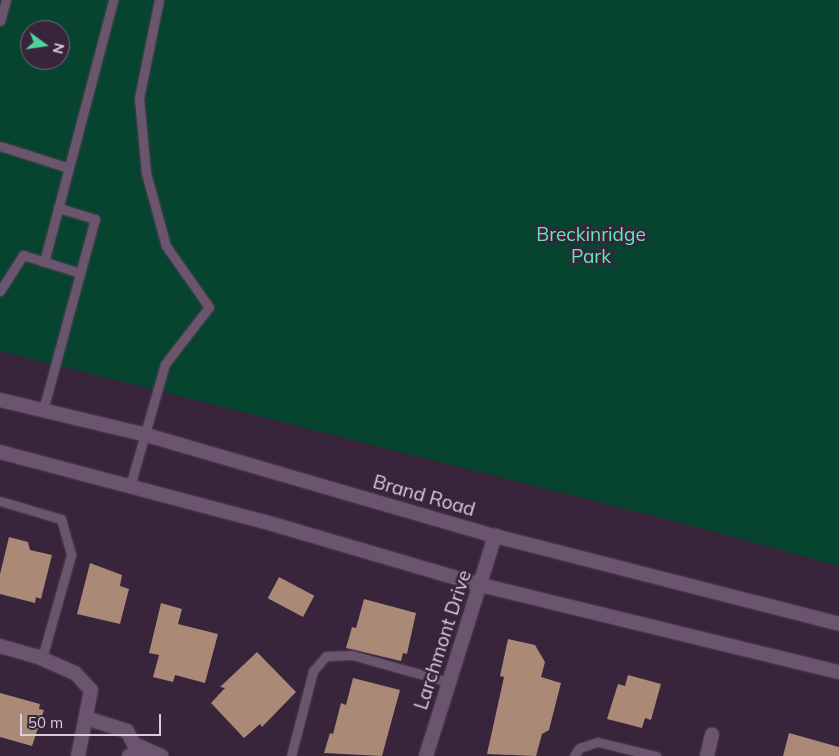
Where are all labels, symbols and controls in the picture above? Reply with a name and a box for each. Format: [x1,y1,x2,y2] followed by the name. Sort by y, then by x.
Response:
[20,20,70,70] north arrow
[49,41,69,56] text: N
[536,224,646,268] park label: Breckinridge Park
[370,471,478,521] street label: Brand Road
[410,567,476,713] street label: Larchmont Drive
[22,704,164,736] scale bar
[28,713,63,732] text: 50 m

